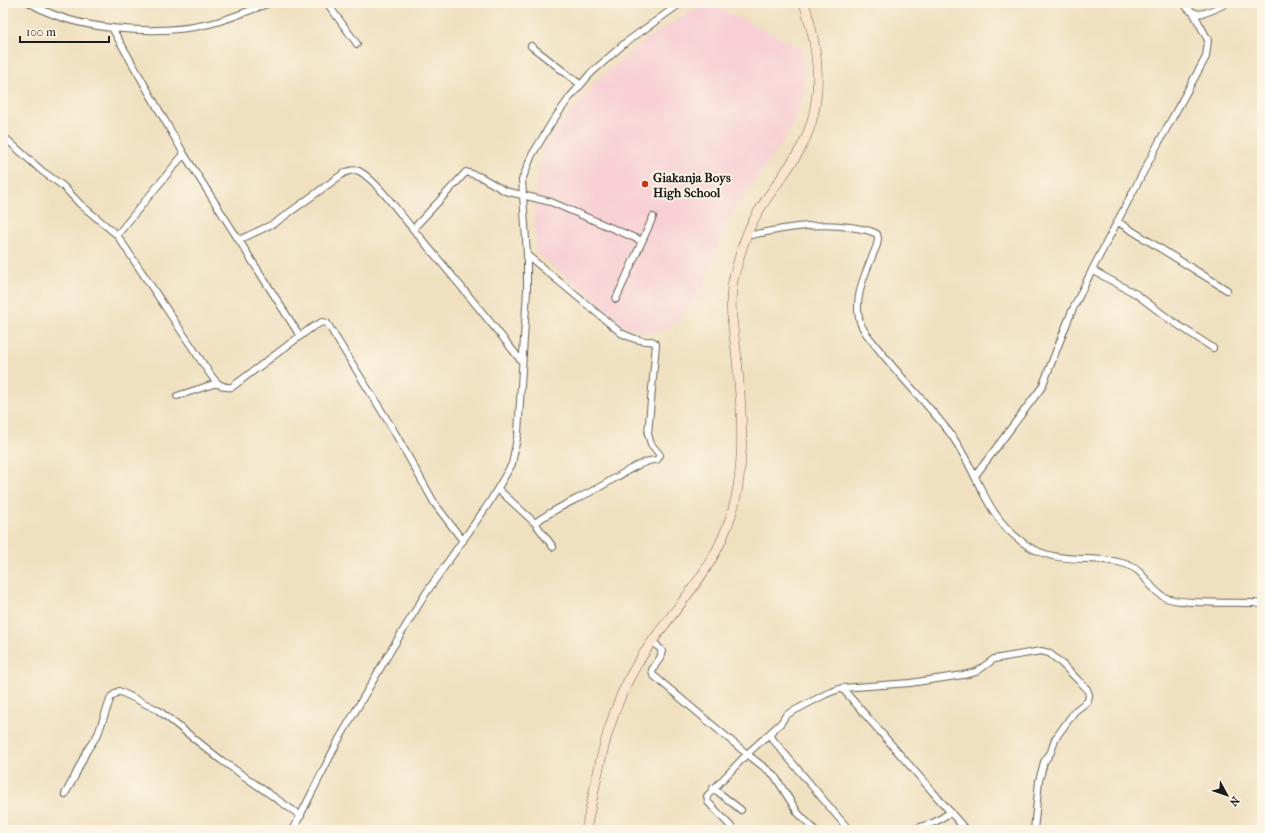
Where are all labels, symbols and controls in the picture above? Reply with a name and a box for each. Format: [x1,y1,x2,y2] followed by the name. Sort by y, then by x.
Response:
[20,18,109,44] scale bar
[26,25,56,39] text: 100 m
[653,170,731,201] place label: Giakanja Boys High School
[640,179,650,189] marker: Giakanja Boys High School
[1207,775,1247,815] north arrow
[1226,794,1242,809] text: N

